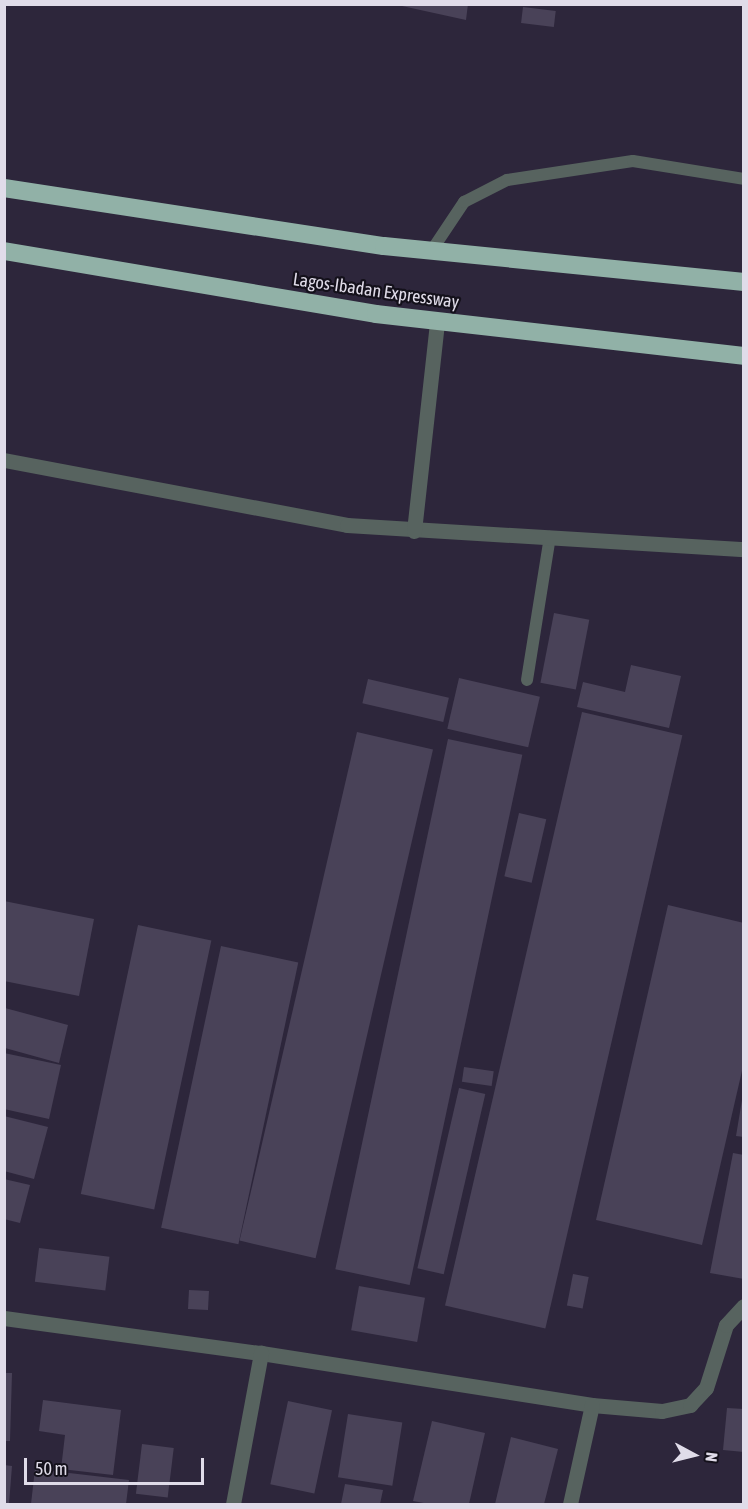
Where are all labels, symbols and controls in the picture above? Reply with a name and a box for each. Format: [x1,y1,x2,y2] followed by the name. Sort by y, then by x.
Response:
[291,269,461,313] street label: Lagos-Ibadan Expressway
[664,1425,724,1485] north arrow
[27,1446,207,1484] scale bar
[702,1451,721,1463] text: N
[35,1458,67,1479] text: 50 m

